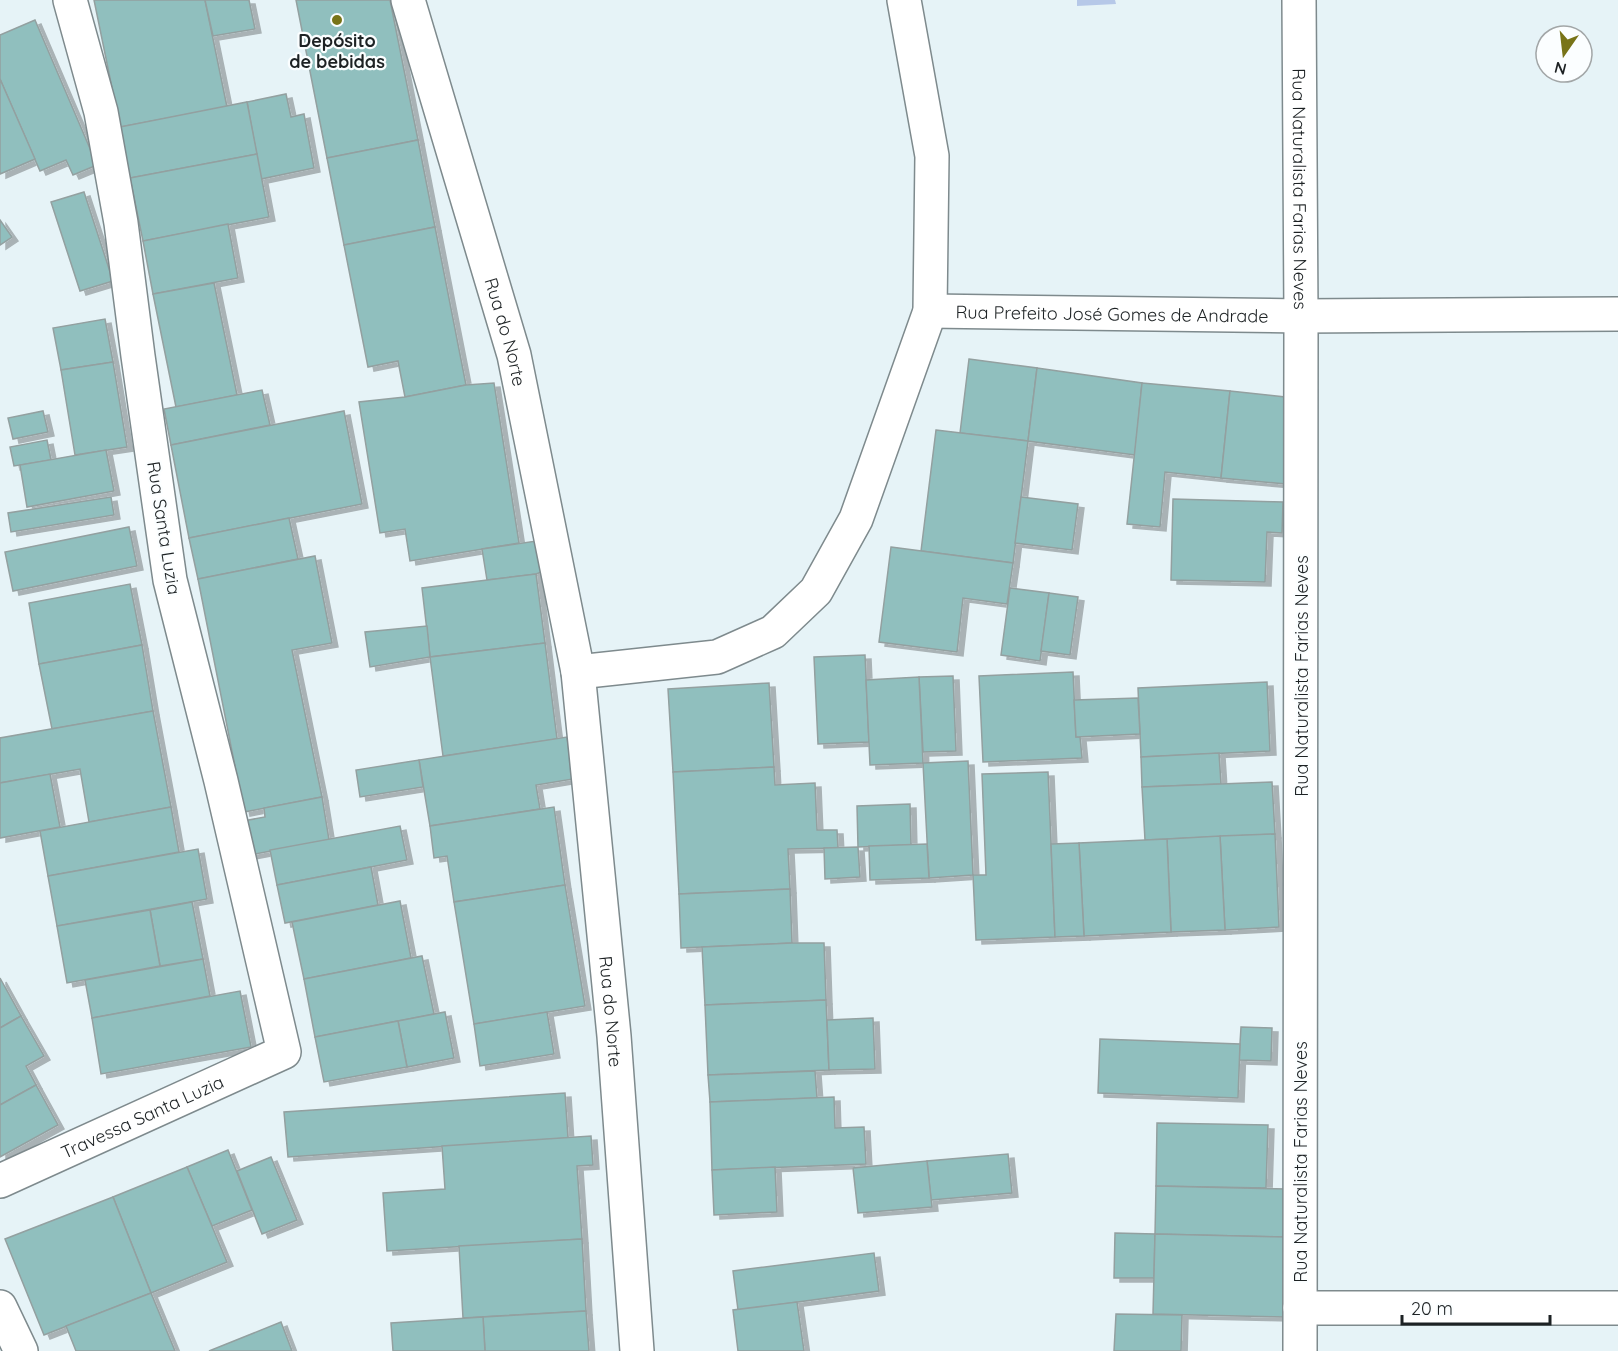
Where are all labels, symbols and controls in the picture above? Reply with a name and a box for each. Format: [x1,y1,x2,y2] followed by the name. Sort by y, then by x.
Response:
[330,13,344,27] marker: Depósito de bebidas
[1534,24,1594,84] north arrow
[289,29,385,73] place label: Depósito de bebidas
[1552,57,1568,80] text: N
[1288,68,1312,310] street label: Rua Naturalista Farias Neves
[480,275,531,388] street label: Rua do Norte
[955,300,1269,327] street label: Rua Prefeito José Gomes de Andrade
[142,460,186,596] street label: Rua Santa Luzia
[1290,555,1313,797] street label: Rua Naturalista Farias Neves
[595,955,628,1068] street label: Rua do Norte
[1289,1041,1312,1283] street label: Rua Naturalista Farias Neves
[57,1070,227,1163] street label: Travessa Santa Luzia
[1402,1288,1550,1326] scale bar
[1411,1297,1453,1320] text: 20 m

